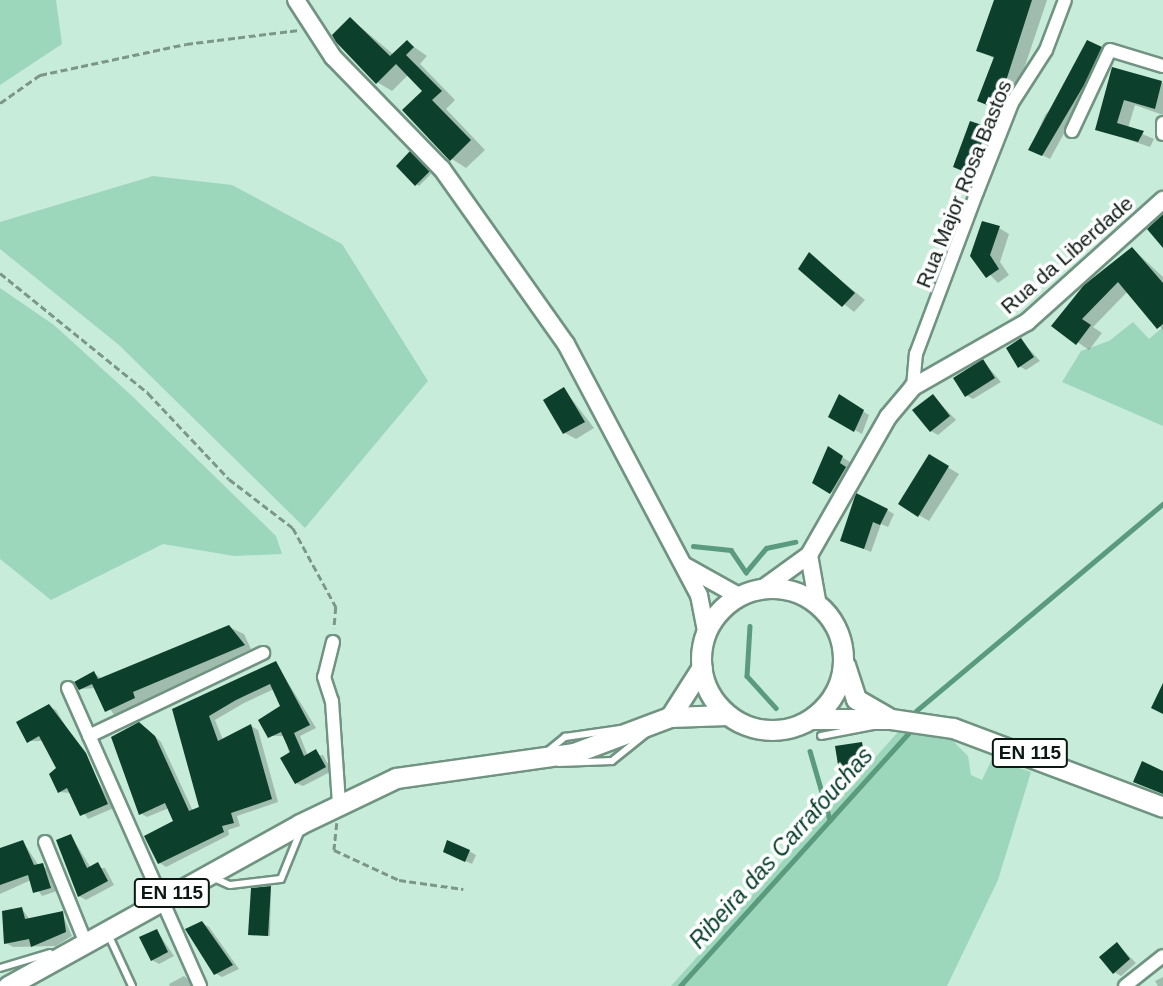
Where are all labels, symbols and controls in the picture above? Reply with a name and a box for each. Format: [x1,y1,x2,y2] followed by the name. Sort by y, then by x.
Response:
[911,76,1017,292] street label: Rua Major Rosa Bastos
[996,191,1138,319] street label: Rua da Liberdade
[992,738,1068,768] road number: EN 115
[683,742,879,954] water label: Ribeira das Carrafouchas
[134,878,210,908] road number: EN 115

